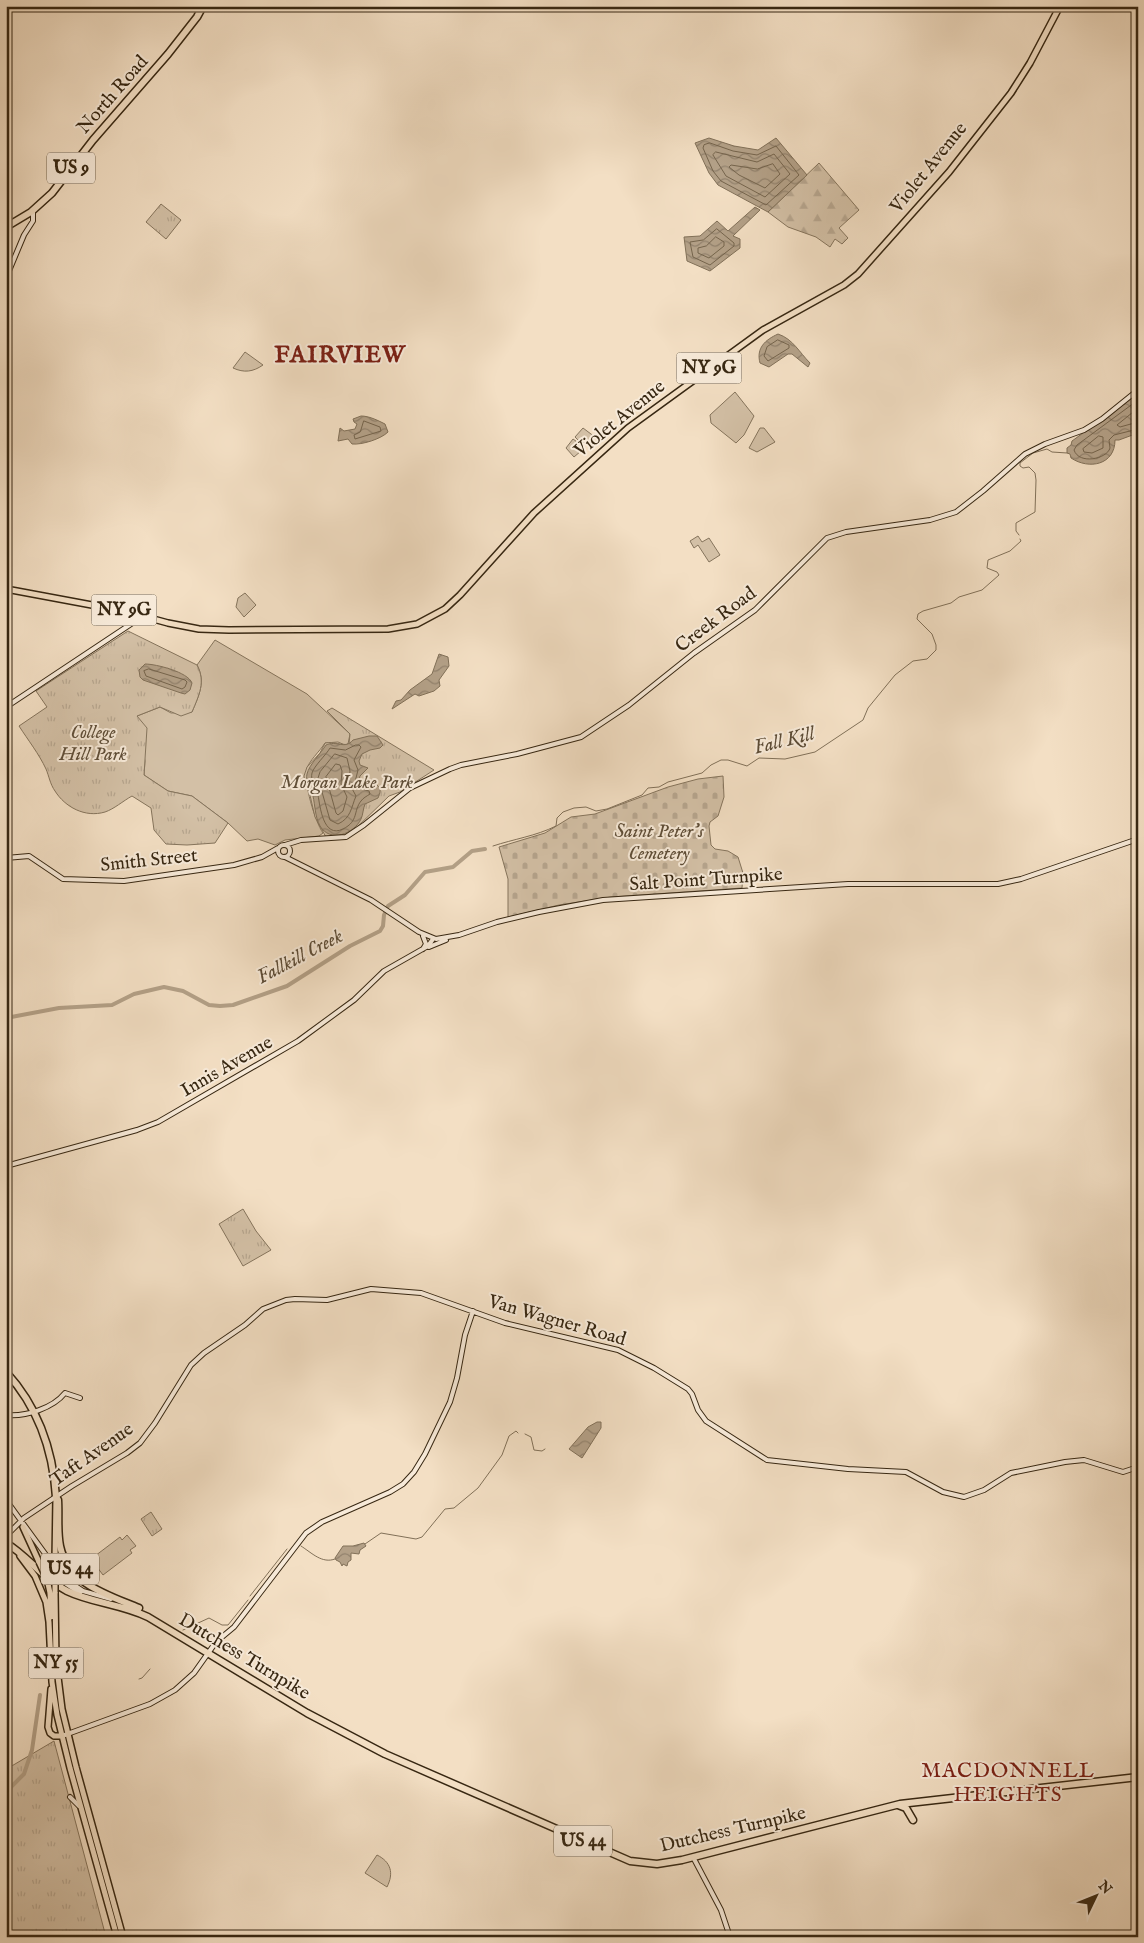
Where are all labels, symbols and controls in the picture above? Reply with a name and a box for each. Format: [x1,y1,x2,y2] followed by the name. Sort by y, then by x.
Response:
[72,50,154,139] street label: North Road
[884,117,973,219] street label: Violet Avenue
[47,152,95,184] road number: US 9
[274,340,407,371] district label: FAIRVIEW
[676,352,742,383] road number: NY 9G
[569,375,671,464] street label: Violet Avenue
[671,581,762,658] street label: Creek Road
[92,594,156,626] road number: NY 9G
[58,721,127,767] park label: College Hill Park
[751,721,819,761] water label: Fall Kill
[281,771,414,795] park label: Morgan Lake Park
[614,820,704,866] park label: Saint Peter's Cemetery
[99,844,199,878] street label: Smith Street
[629,863,784,897] street label: Salt Point Turnpike
[253,924,347,990] water label: Fallkill Creek
[177,1031,278,1103] street label: Innis Avenue
[484,1290,629,1352] street label: Van Wagner Road
[46,1417,139,1492] street label: Taft Avenue
[41,1554,99,1585] road number: US 44
[174,1608,314,1706] street label: Dutchess Turnpike
[28,1648,84,1679] road number: NY 55
[921,1758,1095,1809] district label: MACDONNELL HEIGHTS
[658,1801,809,1858] street label: Dutchess Turnpike
[554,1825,612,1856] road number: US 44
[1072,1870,1122,1920] north arrow
[1093,1877,1115,1898] text: N

